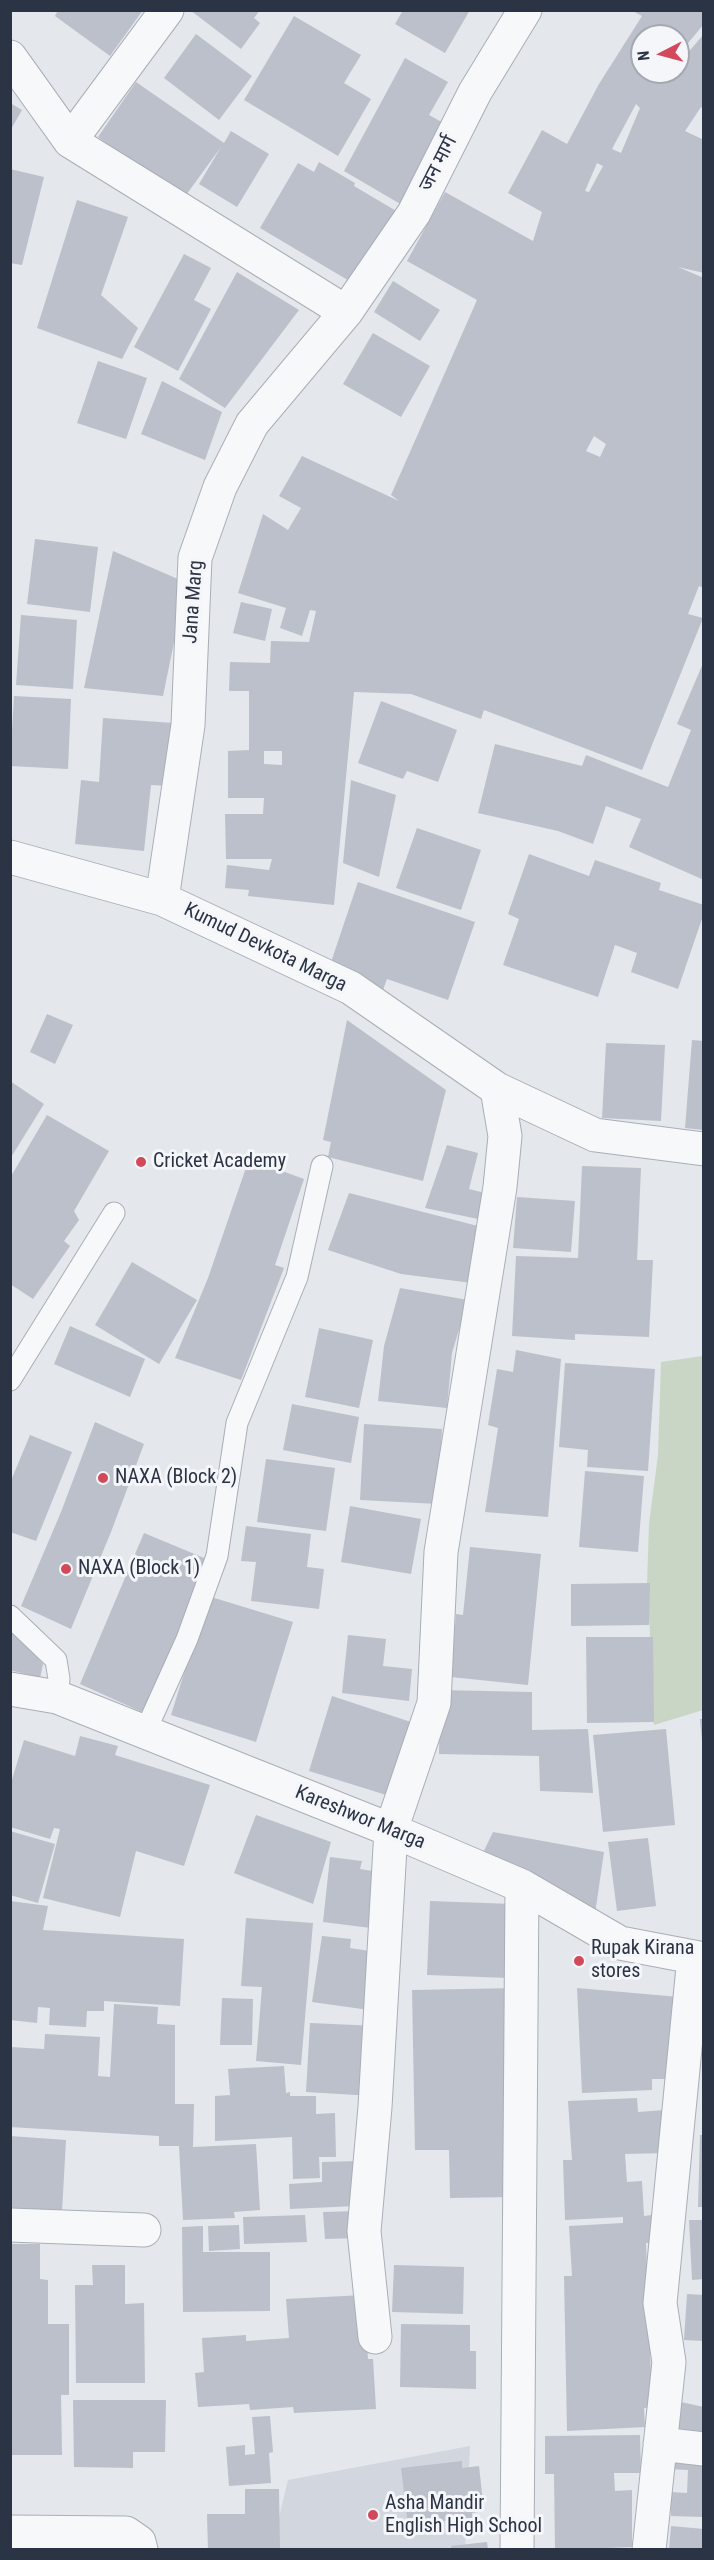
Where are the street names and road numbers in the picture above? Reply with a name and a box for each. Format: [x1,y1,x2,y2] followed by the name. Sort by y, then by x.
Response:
[415,132,463,196] street label: जन मार्ग
[179,559,209,645] street label: Jana Marg
[180,898,350,998] street label: Kumud Devkota Marga
[291,1781,429,1855] street label: Kareshwor Marga

